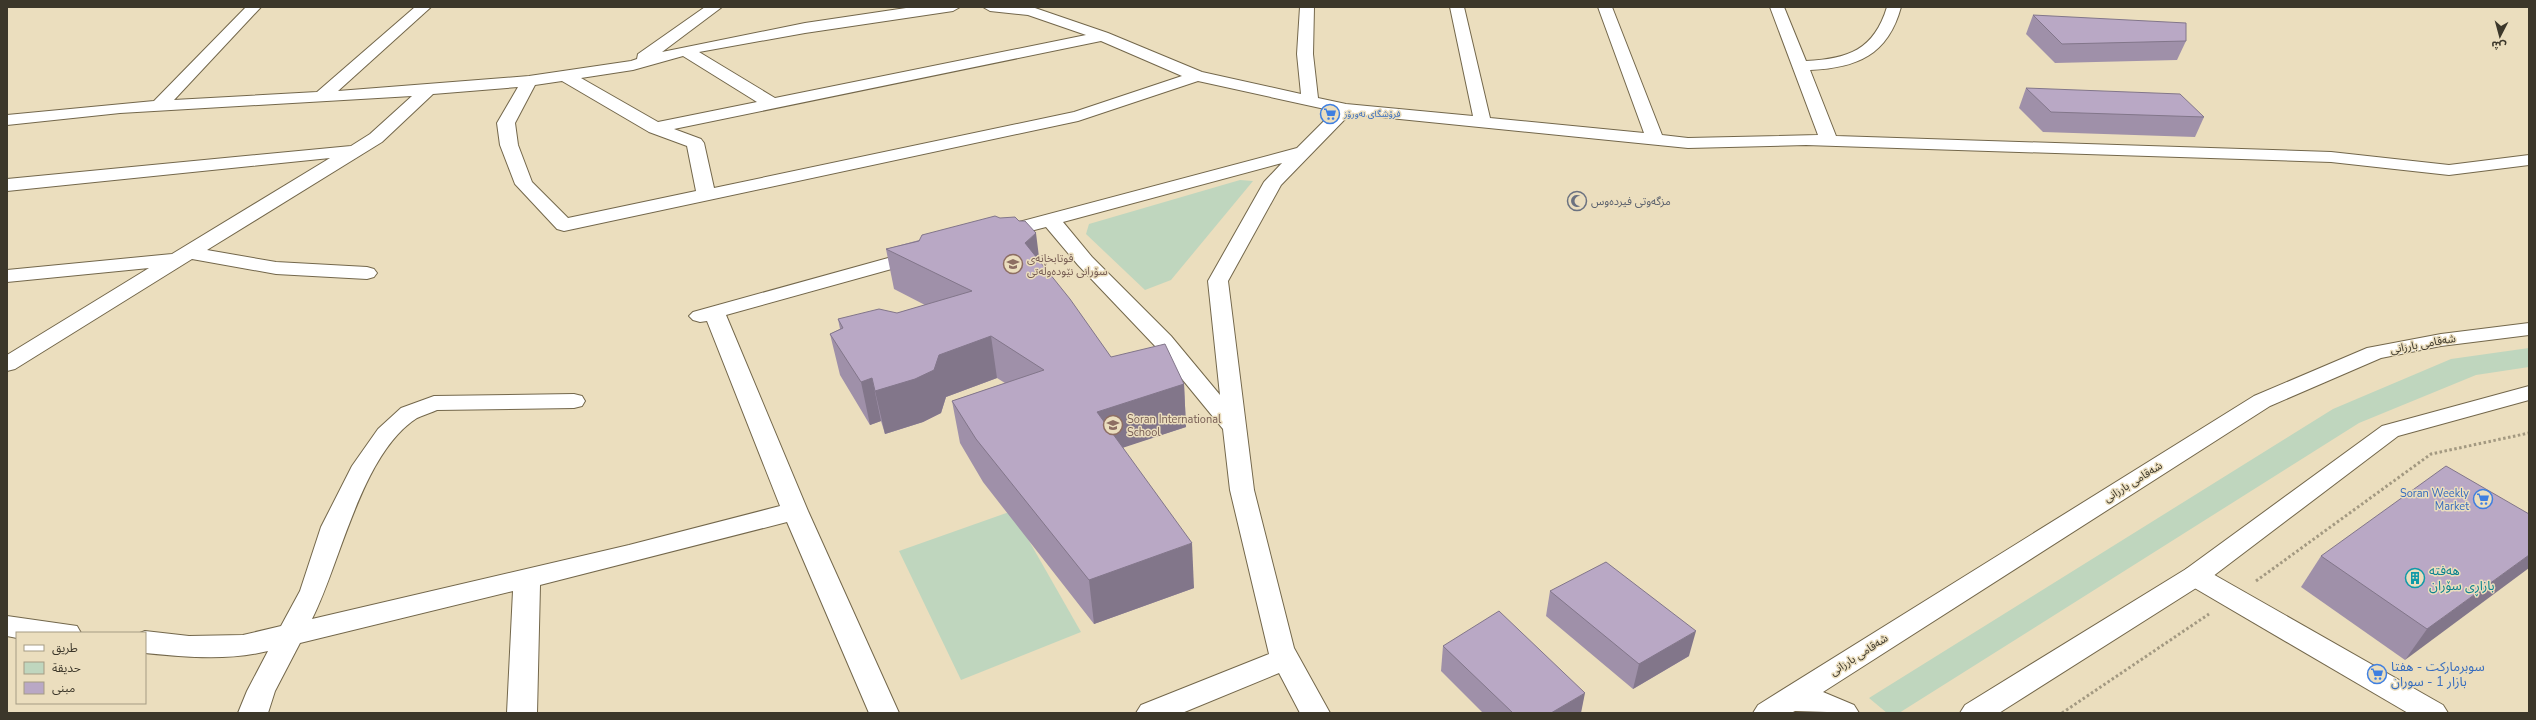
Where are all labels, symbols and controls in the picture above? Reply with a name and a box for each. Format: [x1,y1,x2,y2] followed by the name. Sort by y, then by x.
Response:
[2480,16,2520,56] north arrow
[2491,37,2507,54] text: ش
[1319,103,1341,125] supermarket icon: فرۆشگای نەورۆز
[1343,108,1400,120] place label: فرۆشگای نەورۆز
[1566,190,1588,212] mosque icon: مزگەوتی فیردەوس
[1591,194,1671,209] place label: مزگەوتی فیردەوس
[1027,251,1108,279] place label: قوتابخانەی سۆرانی نێودەوڵەتی
[1002,253,1024,275] school or university icon: قوتابخانەی سۆرانی نێودەوڵەتی
[2389,331,2457,357] street label: شەقامی بارزانی
[1127,412,1222,440] place label: Soran International School
[1102,414,1124,436] school or university icon: Soran International School
[2101,458,2165,506] street label: شەقامی بارزانی
[2400,486,2469,514] place label: Soran Weekly Market
[2472,488,2494,510] supermarket icon: Soran Weekly Market
[2429,562,2495,597] place label: هەفتە بازاڕی سۆران
[2404,567,2426,589] building icon: هەفتە بازاڕی سۆران
[1827,630,1891,679] street label: شەقامی بارزانی
[16,632,146,704] legend
[52,640,78,656] text: طريق
[2391,658,2485,691] place label: سوبرماركت - هفتا بازار 1 - سوران
[52,660,81,676] text: حديقة
[2366,663,2388,685] supermarket icon: سوبرماركت - هفتا بازار 1 - سوران
[52,680,75,696] text: مبنى

